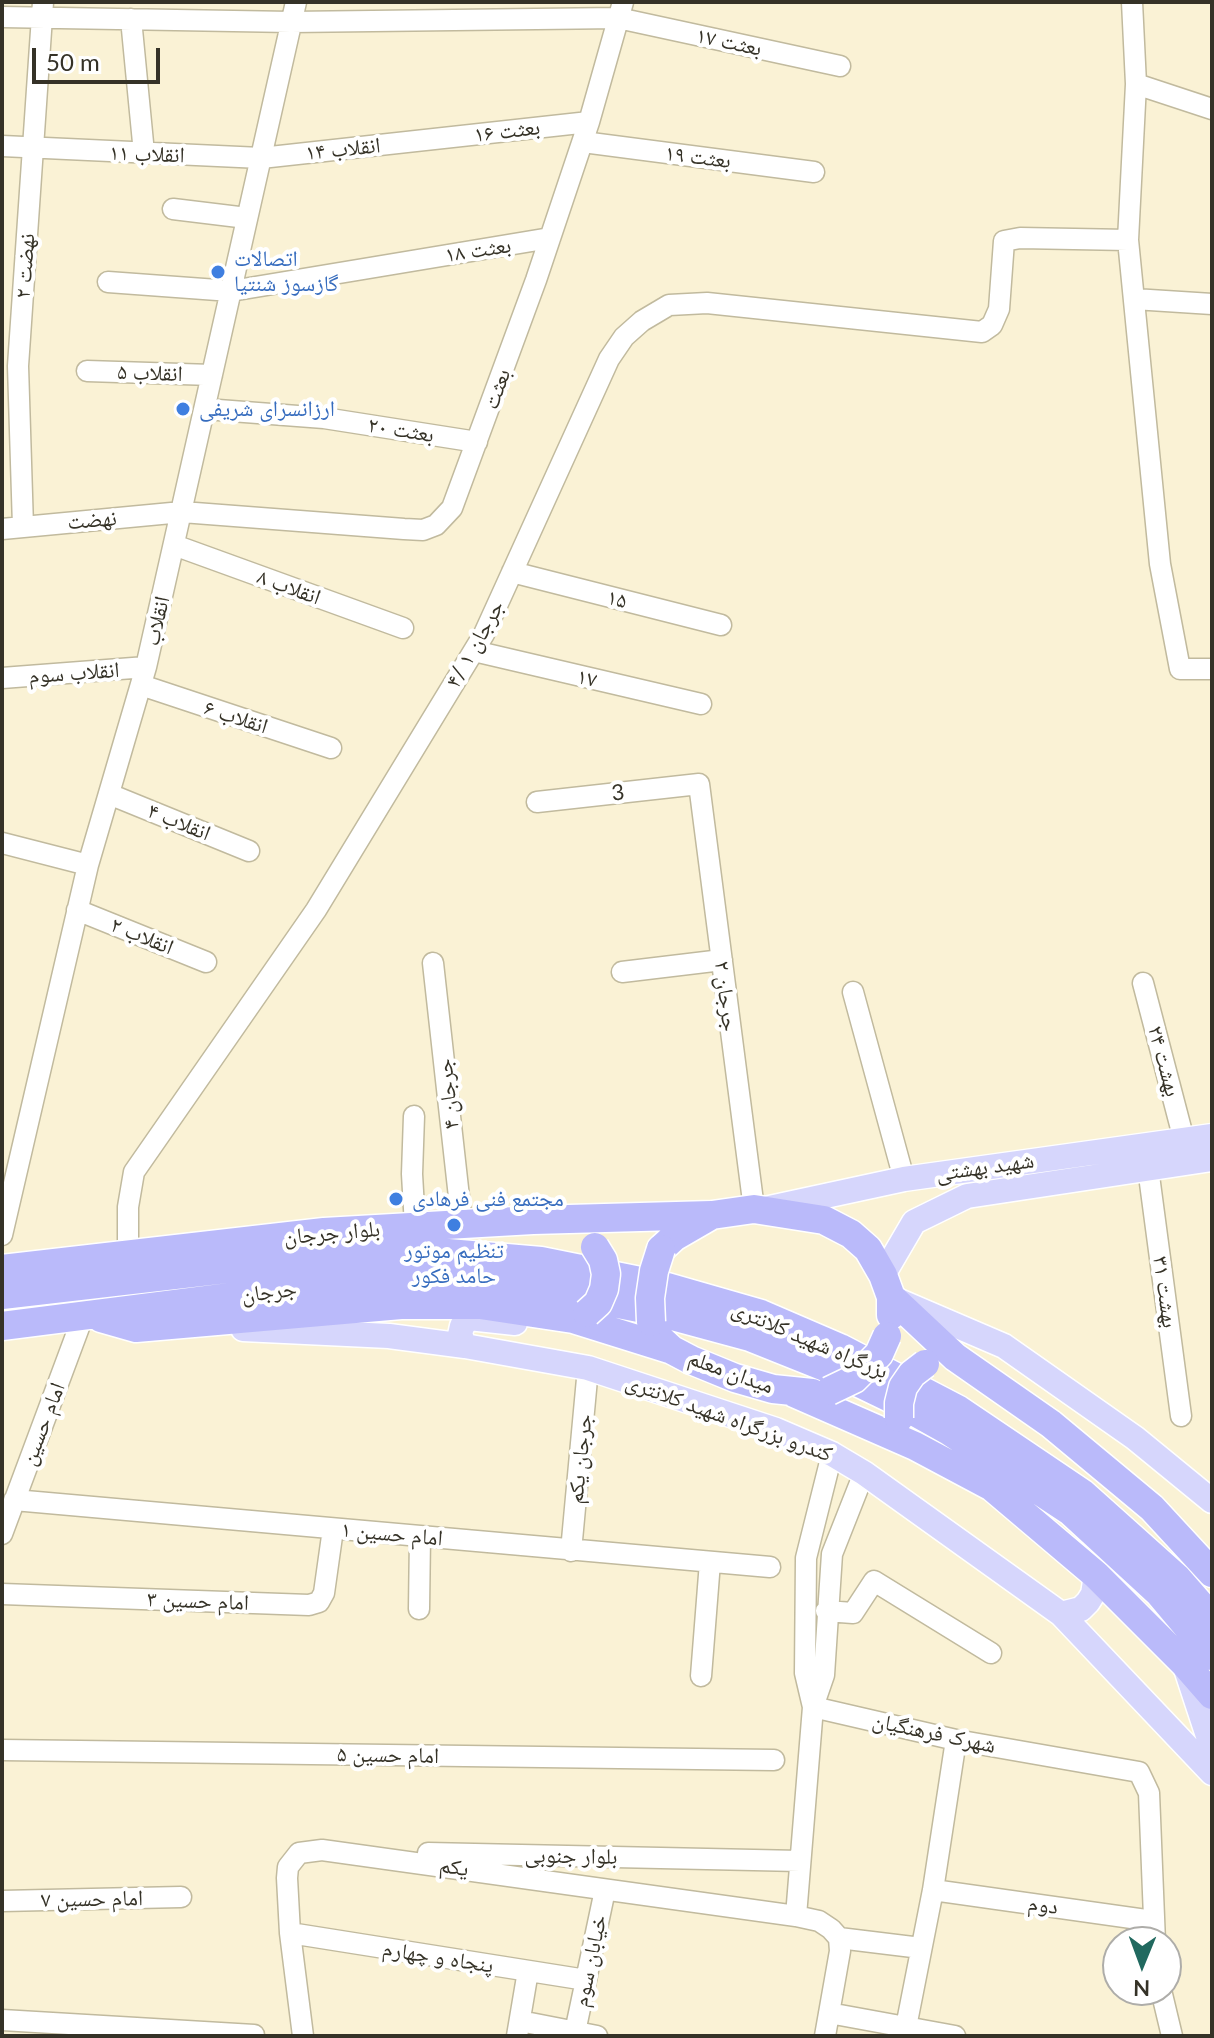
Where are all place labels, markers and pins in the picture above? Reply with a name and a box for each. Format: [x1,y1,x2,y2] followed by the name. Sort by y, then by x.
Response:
[234,246,338,298] place label: اتصالات گازسوز شنتیا
[209,263,227,281] marker: اتصالات گازسوز شنتیا
[199,396,335,422] place label: ارزانسرای شریفی
[174,400,192,418] marker: ارزانسرای شریفی
[412,1186,564,1212] place label: مجتمع فنی فرهادی
[387,1190,405,1208] marker: مجتمع فنی فرهادی
[445,1216,463,1234] marker: تنظیم موتور حامد فکور
[404,1238,504,1290] place label: تنظیم موتور حامد فکور

